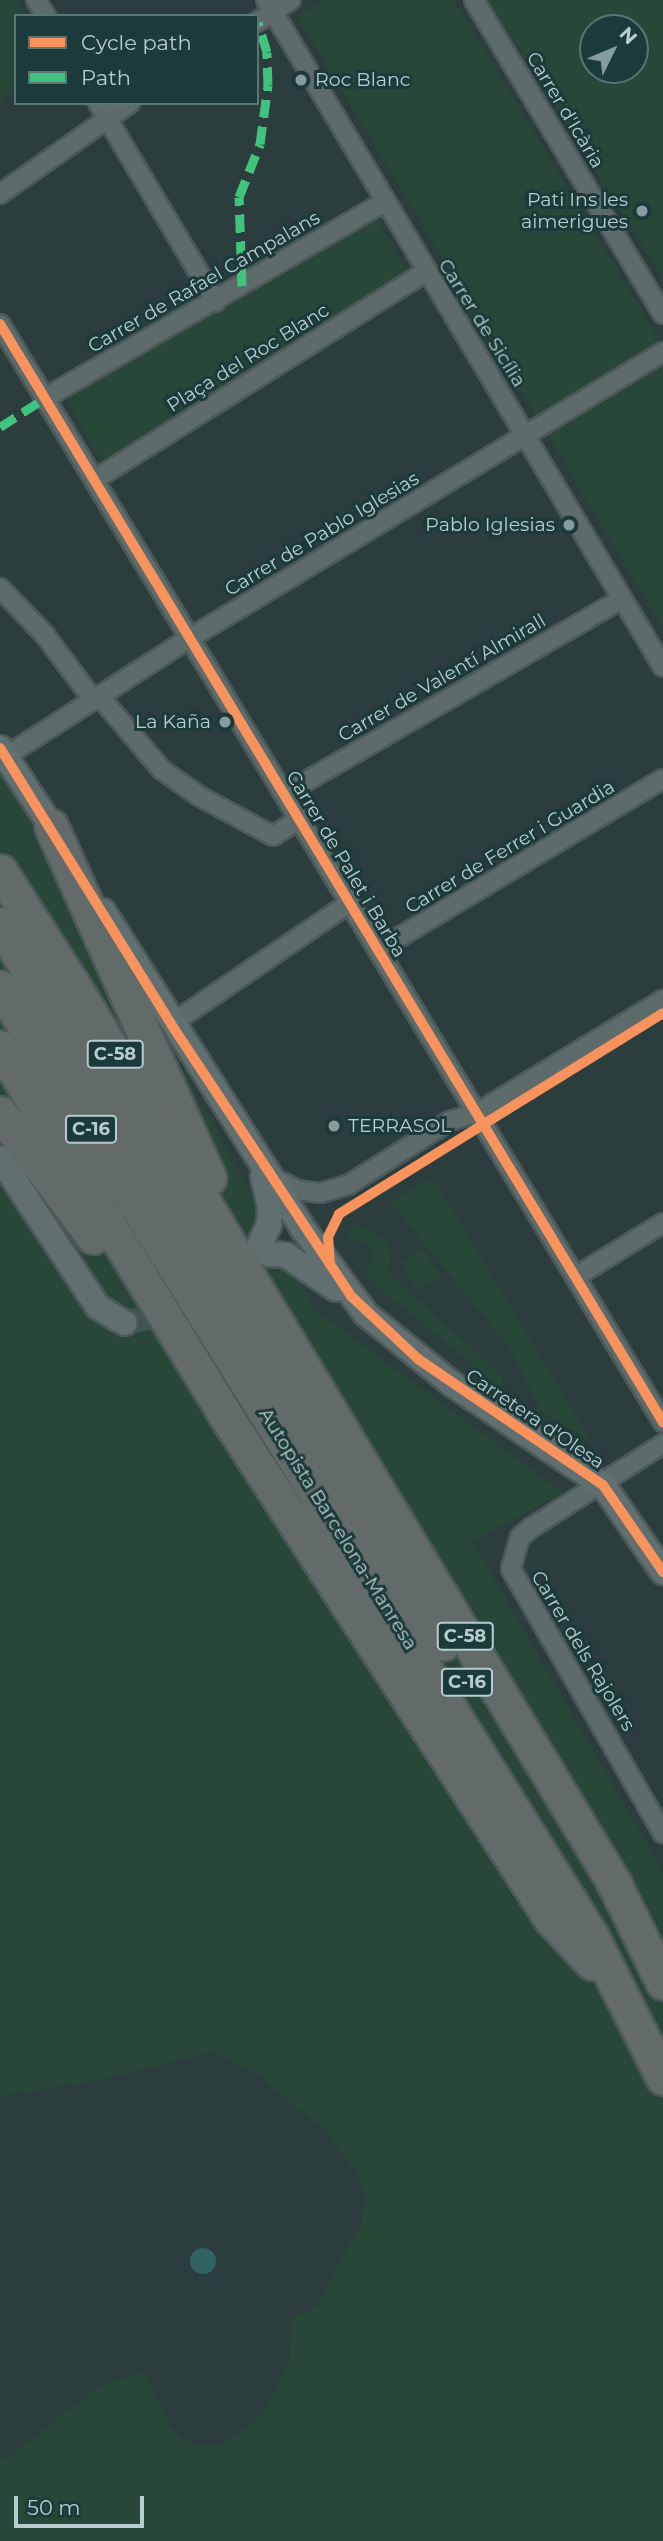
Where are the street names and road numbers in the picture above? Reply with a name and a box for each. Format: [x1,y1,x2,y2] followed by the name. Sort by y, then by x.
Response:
[521,48,609,172] street label: Carrer d'Icària
[84,206,324,358] street label: Carrer de Rafael Campalans
[433,255,531,391] street label: Carrer de Sicília
[163,299,333,417] street label: Plaça del Roc Blanc
[221,467,423,601] street label: Carrer de Pablo Iglesias
[334,609,550,747] street label: Carrer de Valentí Almirall
[281,767,411,961] street label: Carrer de Palet i Barba
[401,775,619,919] street label: Carrer de Ferrer i Guardia
[85,1040,145,1069] road number: C-58
[65,1114,117,1144] road number: C-16
[461,1364,609,1474] street label: Carretera d'Olesa
[254,1404,422,1654] street label: Autopista Barcelona-Manresa
[526,1567,640,1735] street label: Carrer dels Rajolers
[435,1622,495,1651] road number: C-58
[441,1667,493,1696] road number: C-16

